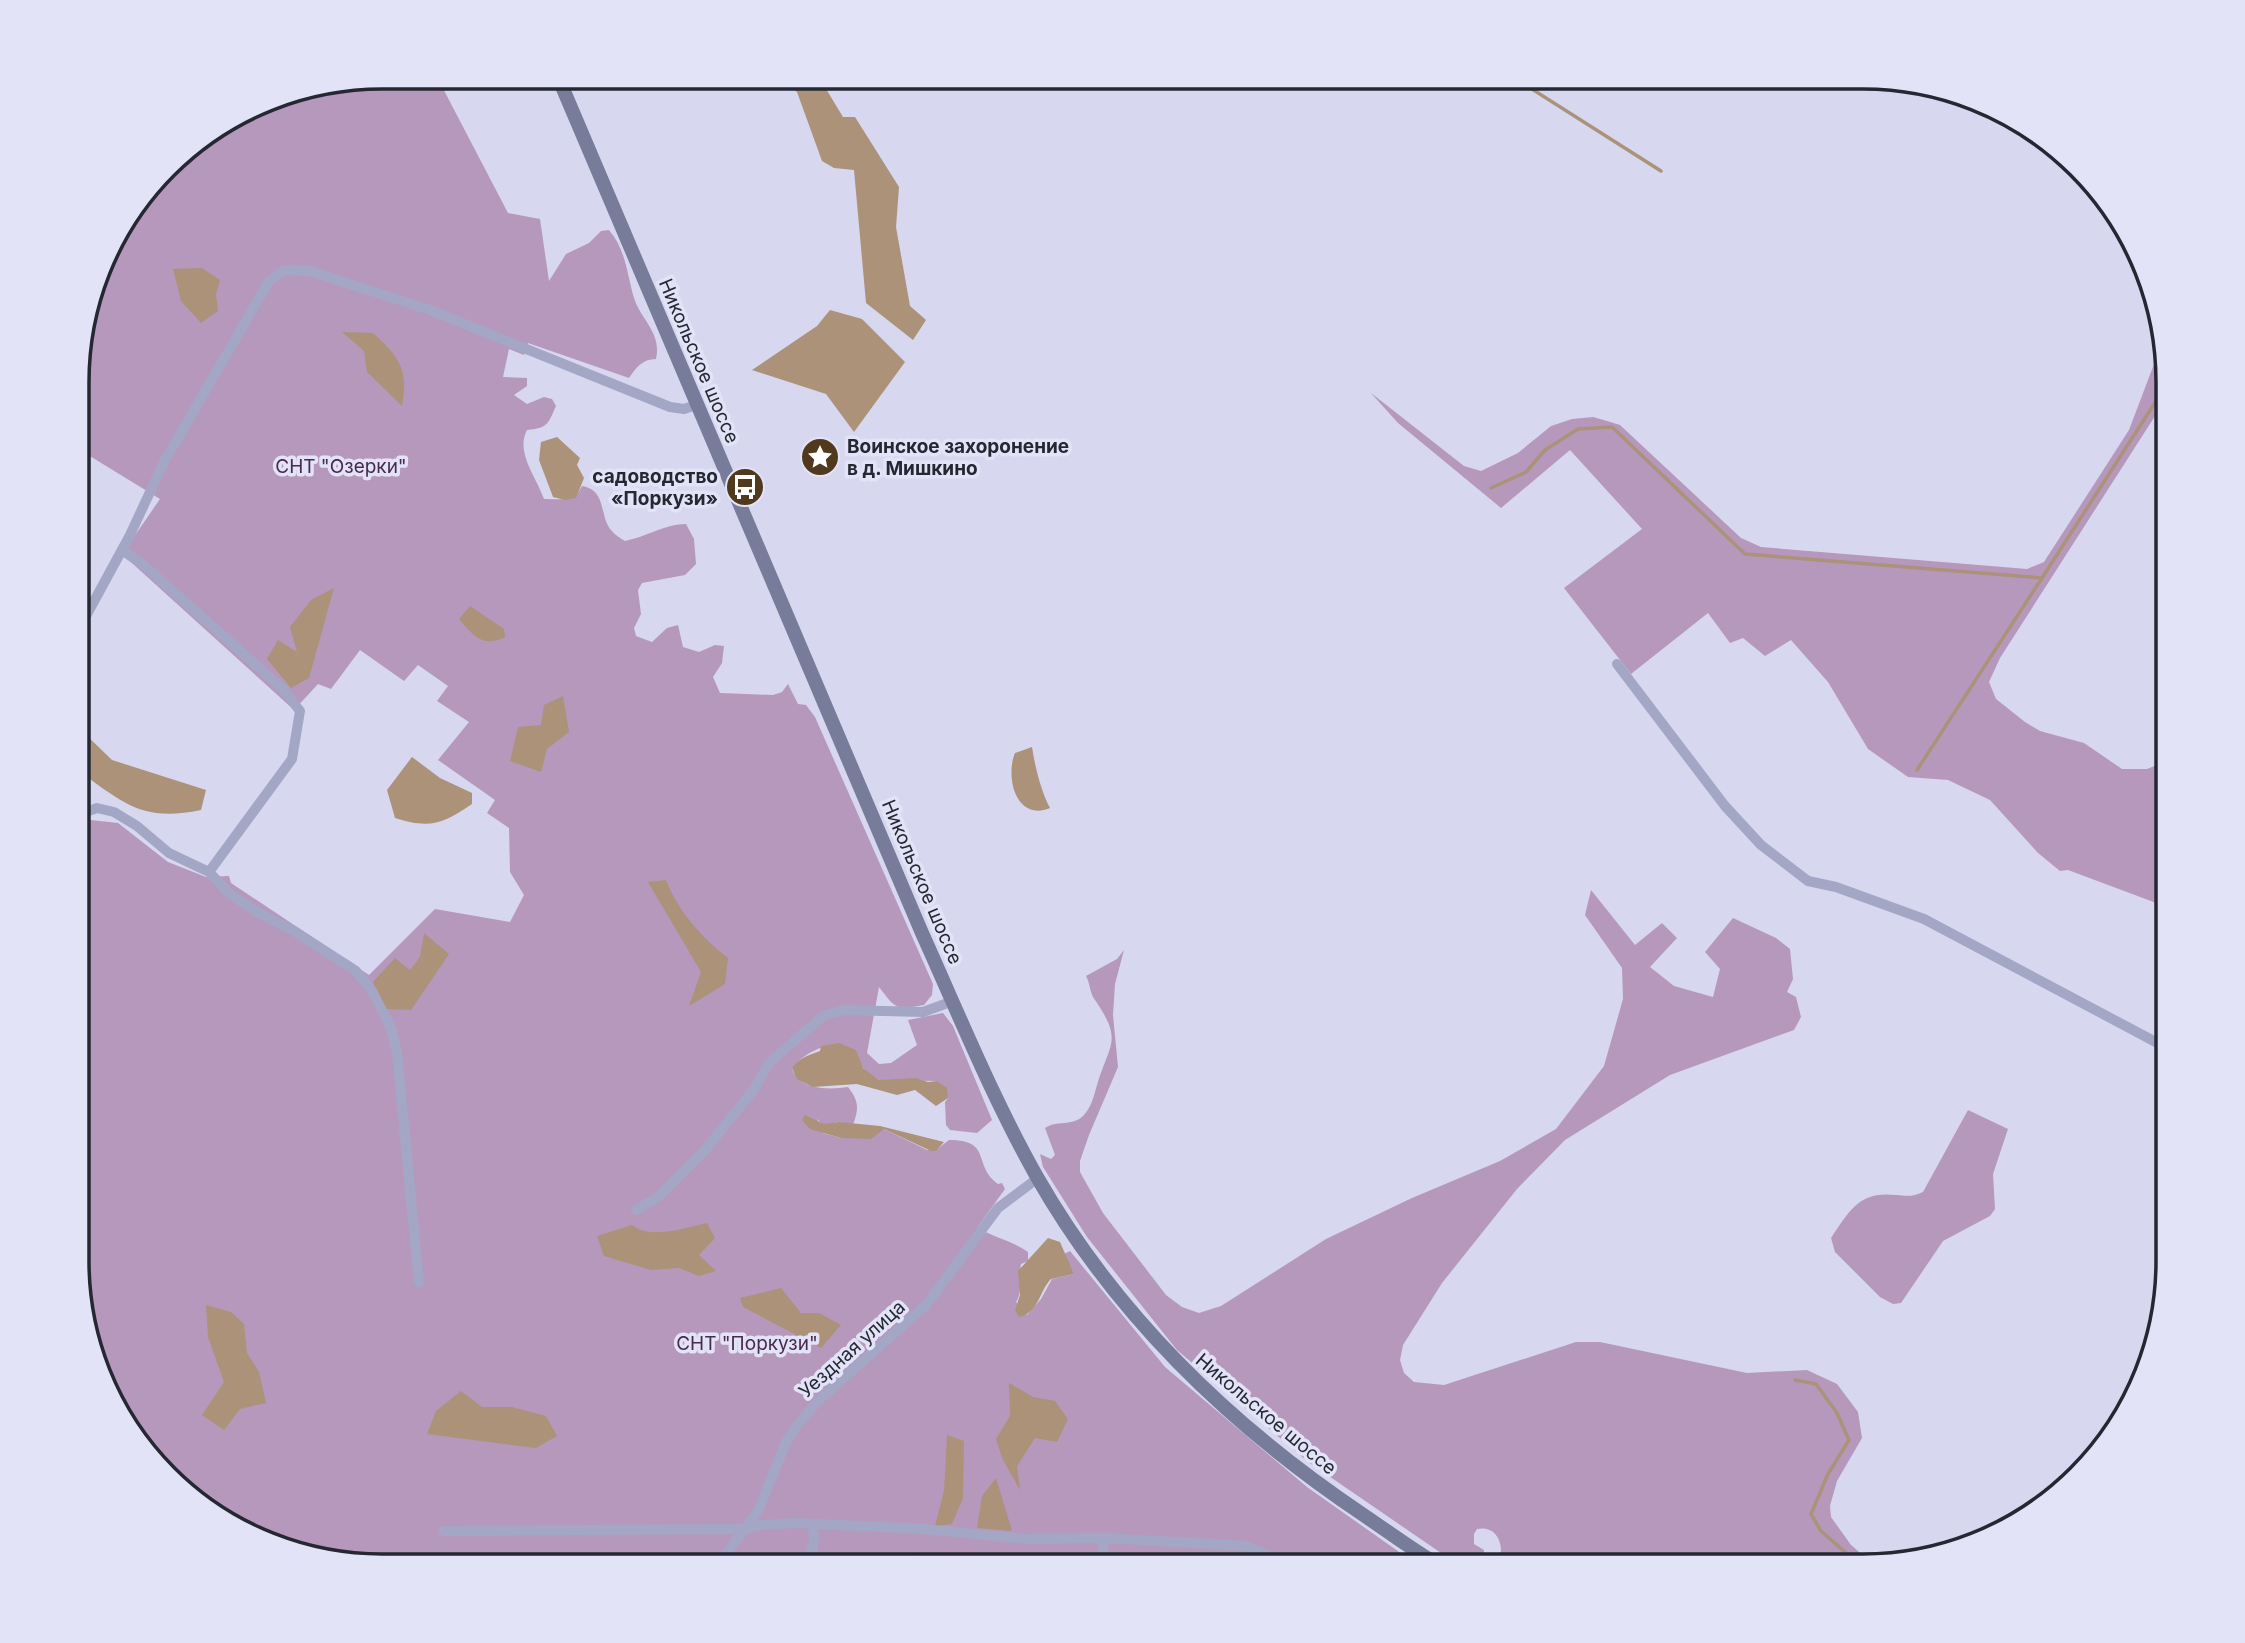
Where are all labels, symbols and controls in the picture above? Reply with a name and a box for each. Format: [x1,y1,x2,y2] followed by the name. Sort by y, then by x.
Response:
[654,275,744,447] street label: Никольское шоссе
[847,435,1069,480] place label: Воинское захоронение в д. Мишкино
[799,436,841,478] place icon: Воинское захоронение в д. Мишкино
[275,455,407,478] park label: СНТ "Озерки"
[592,465,718,510] place label: садоводство «Поркузи»
[724,466,766,508] bus stop icon: садоводство «Поркузи»
[877,796,967,968] street label: Никольское шоссе
[794,1295,910,1403] street label: Уездная улица
[676,1332,818,1355] park label: СНТ "Поркузи"
[1191,1348,1341,1480] street label: Никольское шоссе

